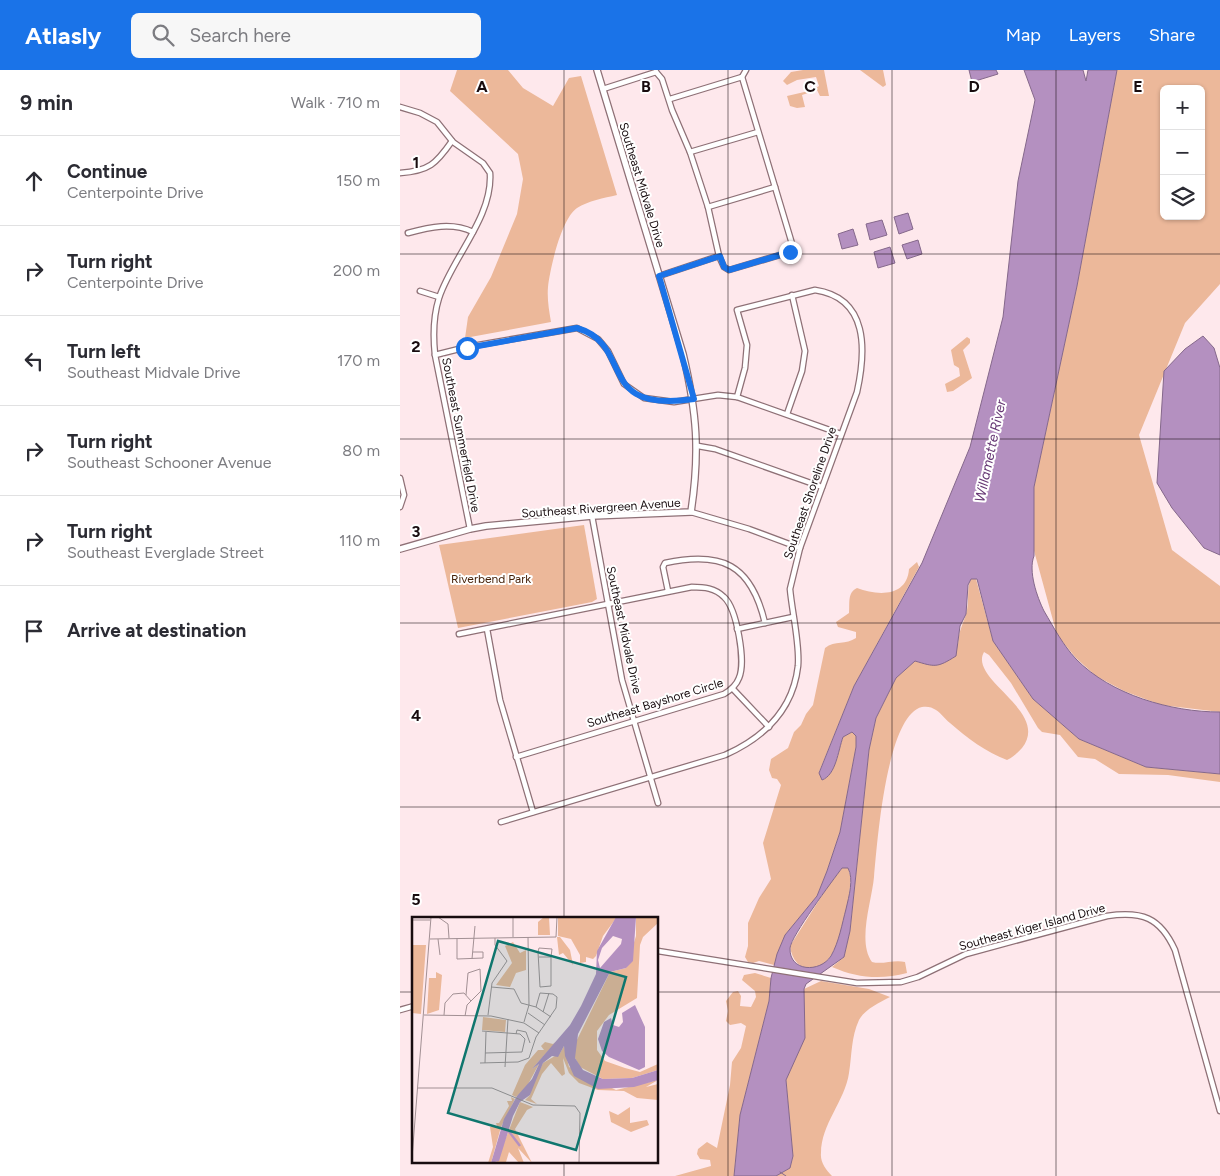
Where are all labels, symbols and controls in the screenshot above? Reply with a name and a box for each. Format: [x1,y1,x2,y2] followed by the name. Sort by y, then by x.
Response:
[131,13,481,58] search box
[25,21,101,50] text: Atlasly
[149,21,177,49] icon: search
[189,24,291,47] text: Search here
[1006,24,1041,46] text: Map
[1069,24,1121,46] text: Layers
[1149,24,1195,46] text: Share
[476,77,488,96] text: A
[641,77,651,96] text: B
[804,77,816,96] text: C
[968,77,980,96] text: D
[1133,77,1143,96] text: E
[1160,85,1205,220] map controls
[1160,85,1205,130] button: +
[20,90,73,115] text: 9 min
[291,93,380,112] text: Walk · 710 m
[616,121,668,250] street label: Southeast Midvale Drive
[1160,130,1205,175] button: −
[413,153,419,172] text: 1
[67,160,147,183] text: Continue
[20,167,48,195] icon: ahead
[336,171,380,190] text: 150 m
[1160,175,1205,220] button: layers
[67,183,203,202] text: Centerpointe Drive
[779,241,802,264] route end
[67,250,153,273] text: Turn right
[20,257,48,285] icon: right
[333,261,380,280] text: 200 m
[67,273,203,292] text: Centerpointe Drive
[411,337,421,356] text: 2
[456,337,479,360] route start
[67,340,141,363] text: Turn left
[20,347,48,375] icon: left
[337,351,380,370] text: 170 m
[439,356,483,514] street label: Southeast Summerfield Drive
[67,363,240,382] text: Southeast Midvale Drive
[971,397,1010,504] water label: Willamette River
[781,425,839,561] street label: Southeast Shoreline Drive
[67,430,153,453] text: Turn right
[20,437,48,465] icon: right
[342,441,380,460] text: 80 m
[67,453,271,472] text: Southeast Schooner Avenue
[521,495,681,521] street label: Southeast Rivergreen Avenue
[67,520,153,543] text: Turn right
[412,522,421,541] text: 3
[20,527,48,555] icon: right
[339,531,380,550] text: 110 m
[67,543,264,562] text: Southeast Everglade Street
[604,565,644,696] street label: Southeast Midvale Drive
[451,572,531,586] park label: Riverbend Park
[20,617,48,645] icon: arrive
[67,619,246,642] text: Arrive at destination
[585,675,725,730] street label: Southeast Bayshore Circle
[411,706,421,725] text: 4
[411,890,421,909] text: 5
[957,901,1107,953] street label: Southeast Kiger Island Drive
[412,917,659,1164] inset map

